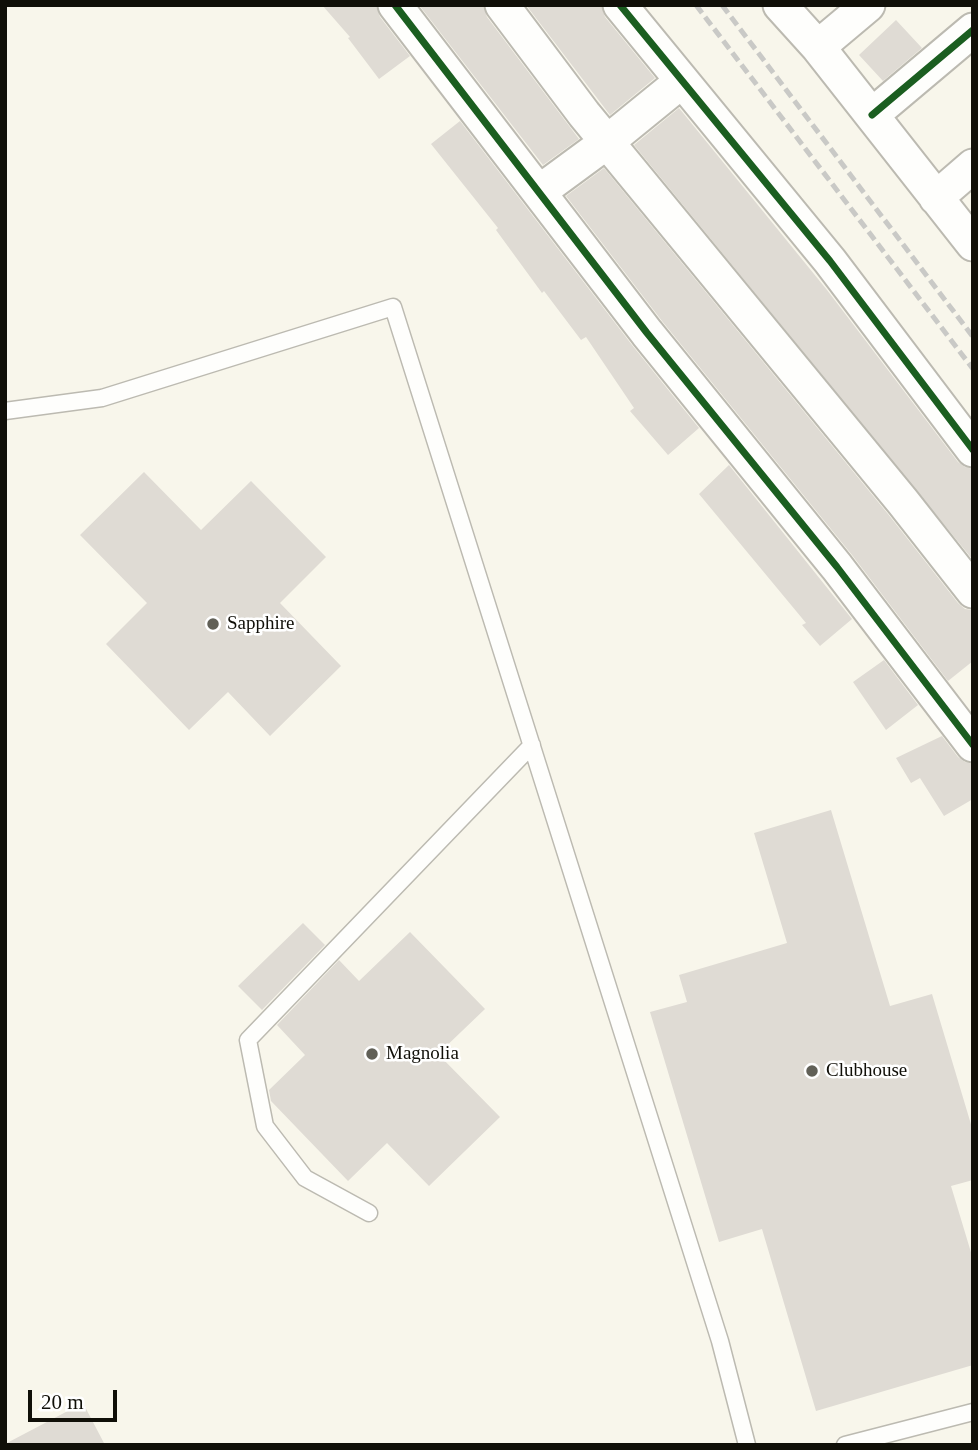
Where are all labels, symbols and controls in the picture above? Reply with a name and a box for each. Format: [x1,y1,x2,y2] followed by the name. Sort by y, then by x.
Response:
[227,613,295,635] place label: Sapphire
[205,616,221,632] marker: Sapphire
[386,1043,459,1065] place label: Magnolia
[364,1046,380,1062] marker: Magnolia
[826,1060,907,1082] place label: Clubhouse
[804,1063,820,1079] marker: Clubhouse
[32,1376,121,1420] scale bar
[41,1390,84,1414] text: 20 m

